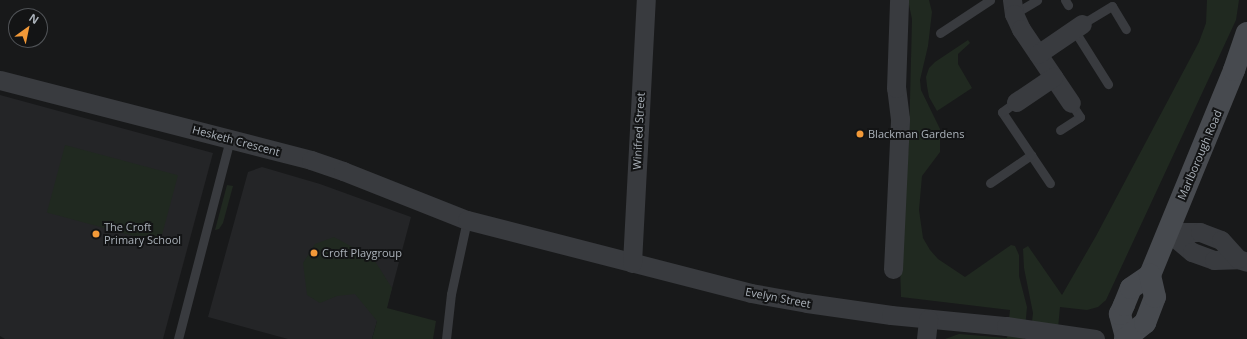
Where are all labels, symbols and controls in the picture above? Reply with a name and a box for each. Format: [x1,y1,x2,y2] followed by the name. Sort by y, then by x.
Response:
[8,8,48,48] north arrow
[26,10,42,27] text: N
[630,92,648,170] street label: Winifred Street
[1175,108,1225,202] street label: Marlborough Road
[191,123,281,159] street label: Hesketh Crescent
[868,127,964,141] place label: Blackman Gardens
[855,129,865,139] marker: Blackman Gardens
[104,221,181,247] place label: The Croft Primary School
[91,229,101,239] marker: The Croft Primary School
[322,246,402,260] place label: Croft Playgroup
[309,248,319,258] marker: Croft Playgroup
[744,285,812,311] street label: Evelyn Street

